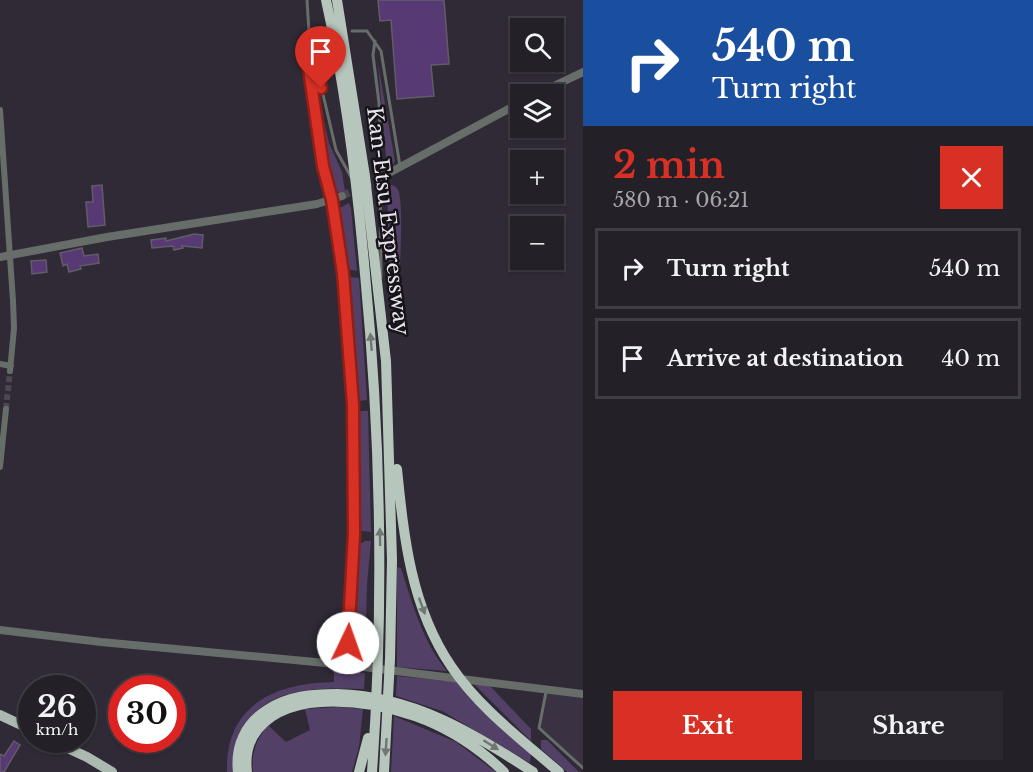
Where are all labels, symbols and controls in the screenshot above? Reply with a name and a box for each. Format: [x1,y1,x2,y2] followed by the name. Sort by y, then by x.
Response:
[510,18,564,270] map controls
[510,18,564,72] button: search
[712,20,854,72] text: 540 m
[613,24,691,102] icon: right
[295,26,346,88] pin
[304,35,337,68] icon: arrive
[712,72,856,105] text: Turn right
[510,84,564,138] button: layers
[361,105,415,337] street label: Kan-Etsu Expressway
[613,143,725,188] text: 2 min
[940,146,1003,209] button: close
[510,150,564,204] button: +
[613,188,749,212] text: 580 m · 06:21
[510,216,564,270] button: −
[616,252,649,285] icon: right
[667,255,789,282] text: Turn right
[929,255,1000,282] text: 540 m
[366,332,376,351] one-way arrow
[616,342,649,375] icon: arrive
[667,345,904,372] text: Arrive at destination
[942,345,1000,372] text: 40 m
[375,527,385,546] one-way arrow
[417,597,427,615] one-way arrow
[316,611,380,675] position arrow
[108,675,186,753] speed limit sign: 30
[37,688,77,725] text: 26
[613,691,802,760] button: Exit
[814,691,1003,760] button: Share
[36,720,78,739] text: km/h
[381,737,390,756] one-way arrow
[483,739,499,750] one-way arrow

